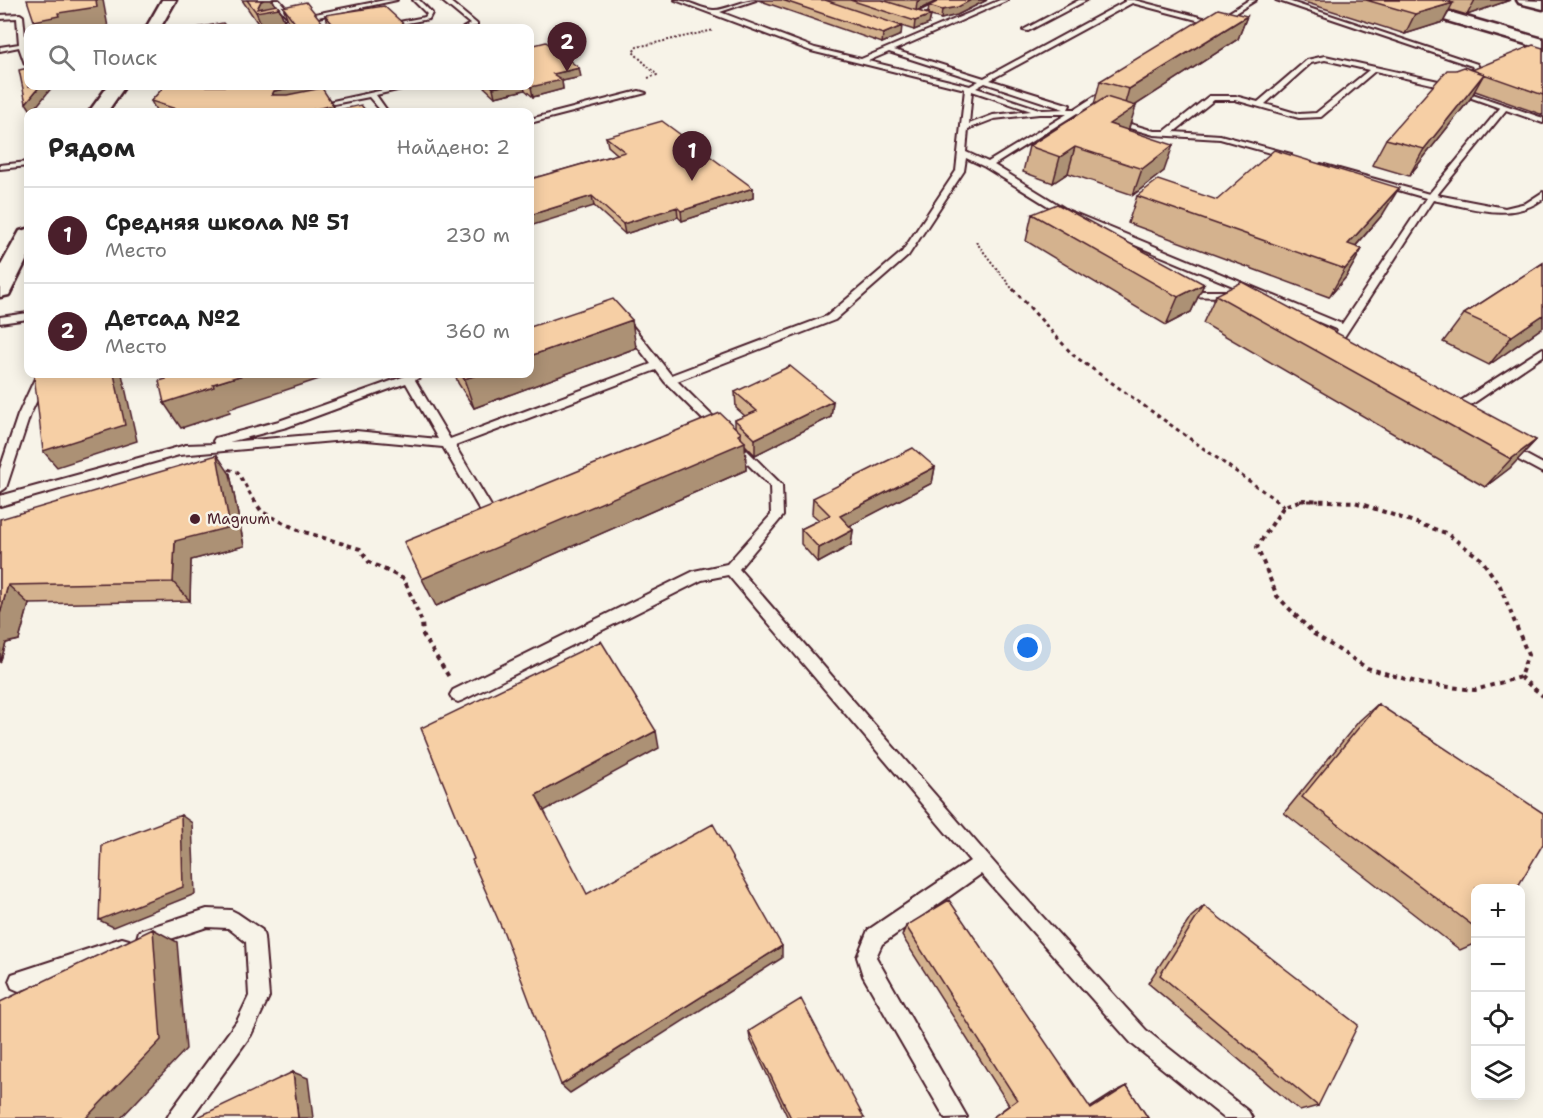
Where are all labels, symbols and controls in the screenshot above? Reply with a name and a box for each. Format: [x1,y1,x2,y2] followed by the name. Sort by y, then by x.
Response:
[548,22,586,72] pin: 2
[24,24,534,90] search box
[45,41,78,74] icon: search
[93,43,157,72] text: Поиск
[48,130,135,165] text: Рядом
[672,132,712,181] pin: 1
[397,134,510,160] text: Найдено: 2
[105,208,349,237] text: Средняя школа № 51
[63,222,72,248] text: 1
[445,222,510,248] text: 230 m
[105,237,167,263] text: Место
[105,304,241,333] text: Детсад №2
[61,318,75,344] text: 2
[445,318,510,344] text: 360 m
[105,333,167,359] text: Место
[207,509,270,529] place label: Magnum
[188,512,202,526] marker: Magnum
[1013,633,1042,662] your location
[1471,884,1525,1100] map controls
[1471,884,1525,938] button: +
[1471,938,1525,992] button: −
[1471,992,1525,1046] button: locate
[1471,1046,1525,1100] button: layers

